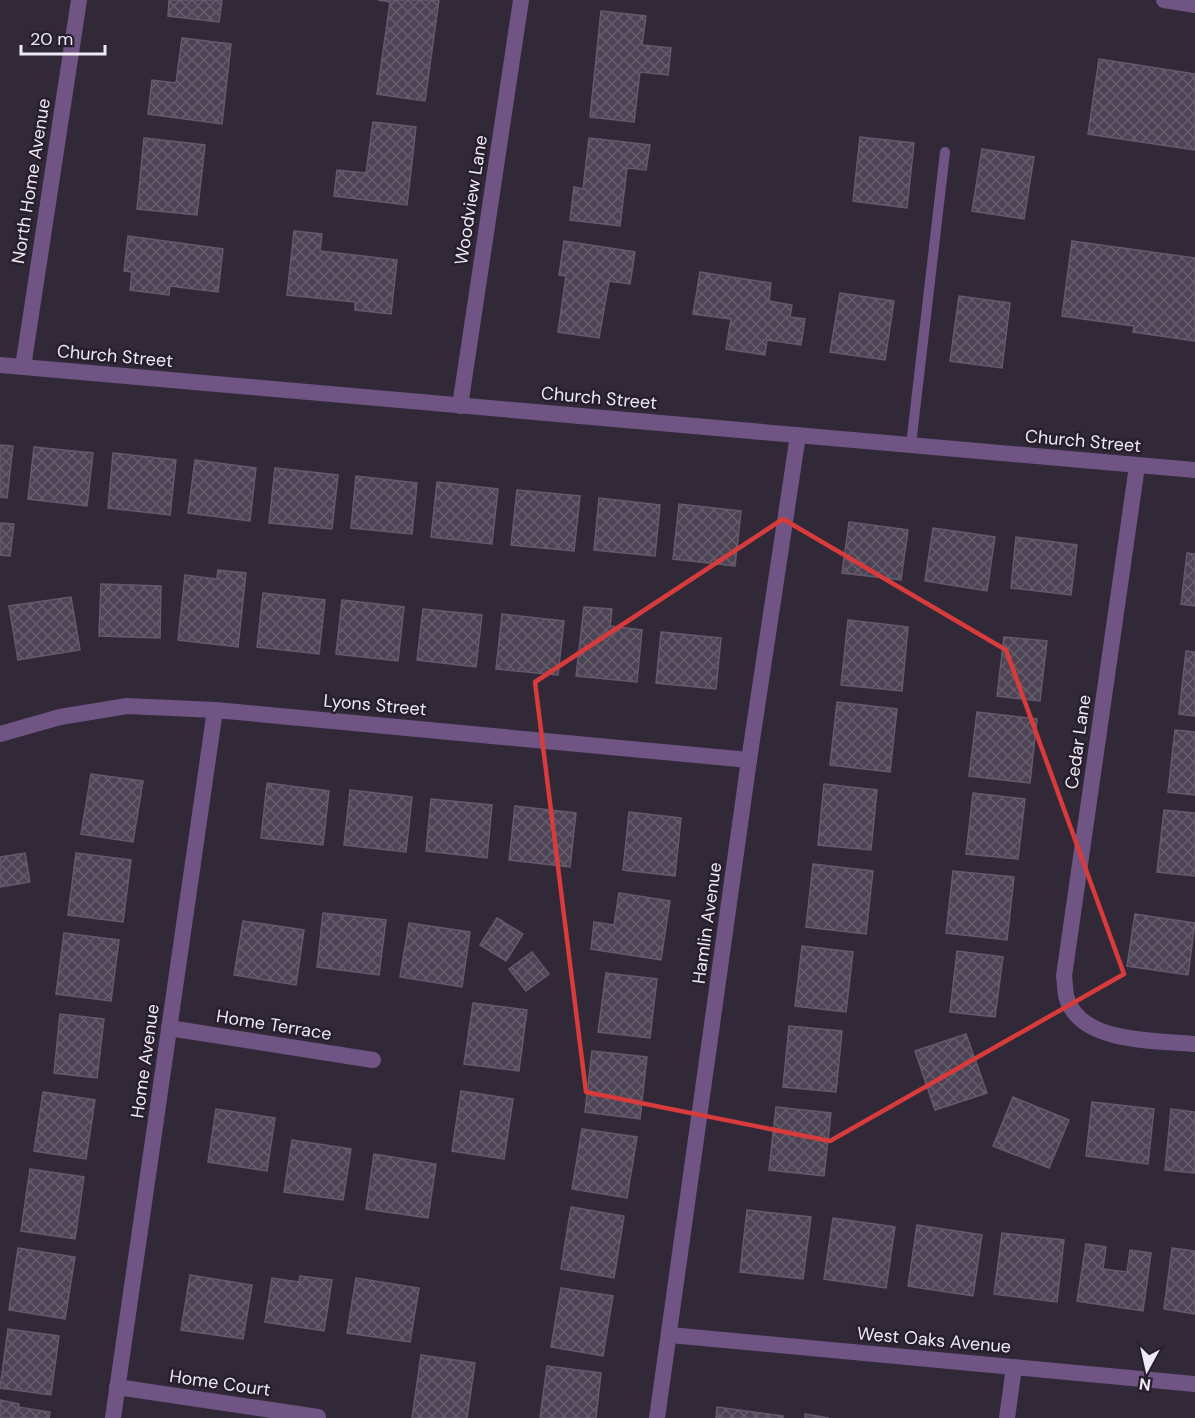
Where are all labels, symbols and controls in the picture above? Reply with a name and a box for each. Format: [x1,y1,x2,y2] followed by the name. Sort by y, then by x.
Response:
[21,18,105,56] scale bar
[30,27,73,51] text: 20 m
[6,97,56,265] street label: North Home Avenue
[449,133,493,267] street label: Woodview Lane
[56,339,174,373] street label: Church Street
[540,381,658,415] street label: Church Street
[1024,424,1142,458] street label: Church Street
[322,689,428,721] street label: Lyons Street
[1059,693,1097,791] street label: Cedar Lane
[687,861,727,985] street label: Hamlin Avenue
[125,1002,165,1120] street label: Home Avenue
[215,1004,333,1046] street label: Home Terrace
[856,1321,1012,1359] street label: West Oaks Avenue
[1117,1340,1177,1400] north arrow
[168,1364,272,1402] street label: Home Court
[1138,1373,1152,1396] text: N

